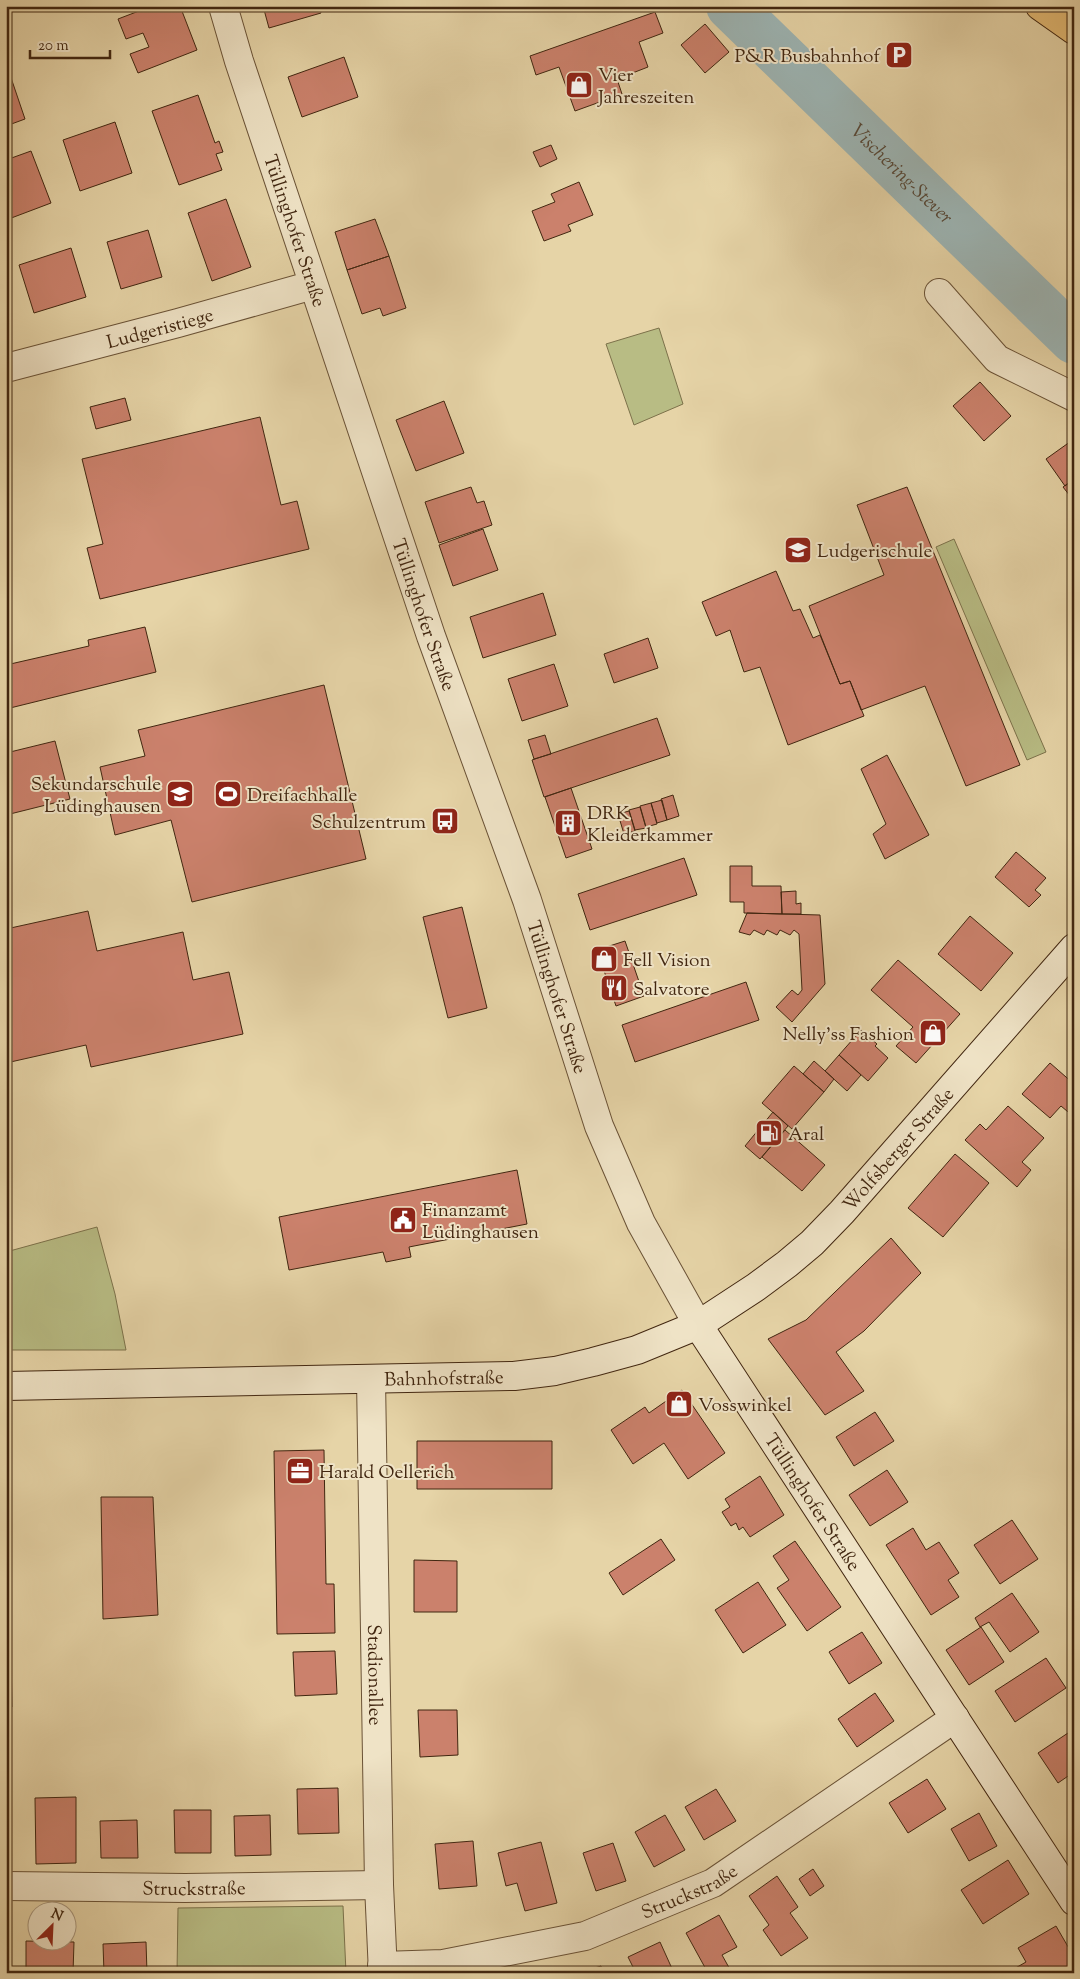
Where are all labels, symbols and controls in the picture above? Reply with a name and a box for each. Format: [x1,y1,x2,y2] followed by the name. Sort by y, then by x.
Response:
[30,28,110,60] scale bar
[38,36,69,57] text: 20 m
[884,40,914,70] parking icon: P&R Busbahnhof
[735,44,881,71] place label: P&R Busbahnhof
[597,63,695,112] place label: Vier Jahreszeiten
[564,70,594,100] shop icon: Vier Jahreszeiten
[842,118,958,232] water label: Vischering-Stever
[255,152,331,311] street label: Tüllinghofer Straße
[104,303,217,357] street label: Ludgeristiege
[783,535,813,565] school or university icon: Ludgerischule
[383,536,461,695] street label: Tüllinghofer Straße
[817,539,932,566] place label: Ludgerischule
[31,772,161,821] place label: Sekundarschule Lüdinghausen
[165,779,195,809] school or university icon: Sekundarschule Lüdinghausen
[213,779,243,809] sports icon: Dreifachhalle
[247,783,357,810] place label: Dreifachhalle
[587,801,713,850] place label: DRK Kleiderkammer
[430,806,460,836] bus stop icon: Schulzentrum
[553,808,583,838] building icon: DRK Kleiderkammer
[312,810,426,837] place label: Schulzentrum
[518,918,593,1078] street label: Tüllinghofer Straße
[589,944,619,974] shop icon: Fell Vision
[623,948,711,975] place label: Fell Vision
[599,973,629,1003] restaurant icon: Salvatore
[633,977,710,1004] place label: Salvatore
[918,1018,948,1048] shop icon: Nelly'ss Fashion
[783,1022,914,1049] place label: Nelly'ss Fashion
[838,1082,962,1218] street label: Wolfsberger Straße
[754,1118,784,1148] fuel station icon: Aral
[788,1122,824,1149] place label: Aral
[422,1198,539,1247] place label: Finanzamt Lüdinghausen
[388,1205,418,1235] public building icon: Finanzamt Lüdinghausen
[384,1365,504,1395] street label: Bahnhofstraße
[664,1389,694,1419] shop icon: Vosswinkel
[698,1393,792,1420] place label: Vosswinkel
[756,1429,866,1577] street label: Tüllinghofer Straße
[285,1456,315,1486] office icon: Harald Oellerich
[319,1460,455,1487] place label: Harald Oellerich
[359,1624,387,1726] street label: Stadionallee
[638,1859,744,1927] street label: Struckstraße
[142,1876,246,1904] street label: Struckstraße
[28,1902,78,1952] north arrow
[47,1905,66,1927] text: N

